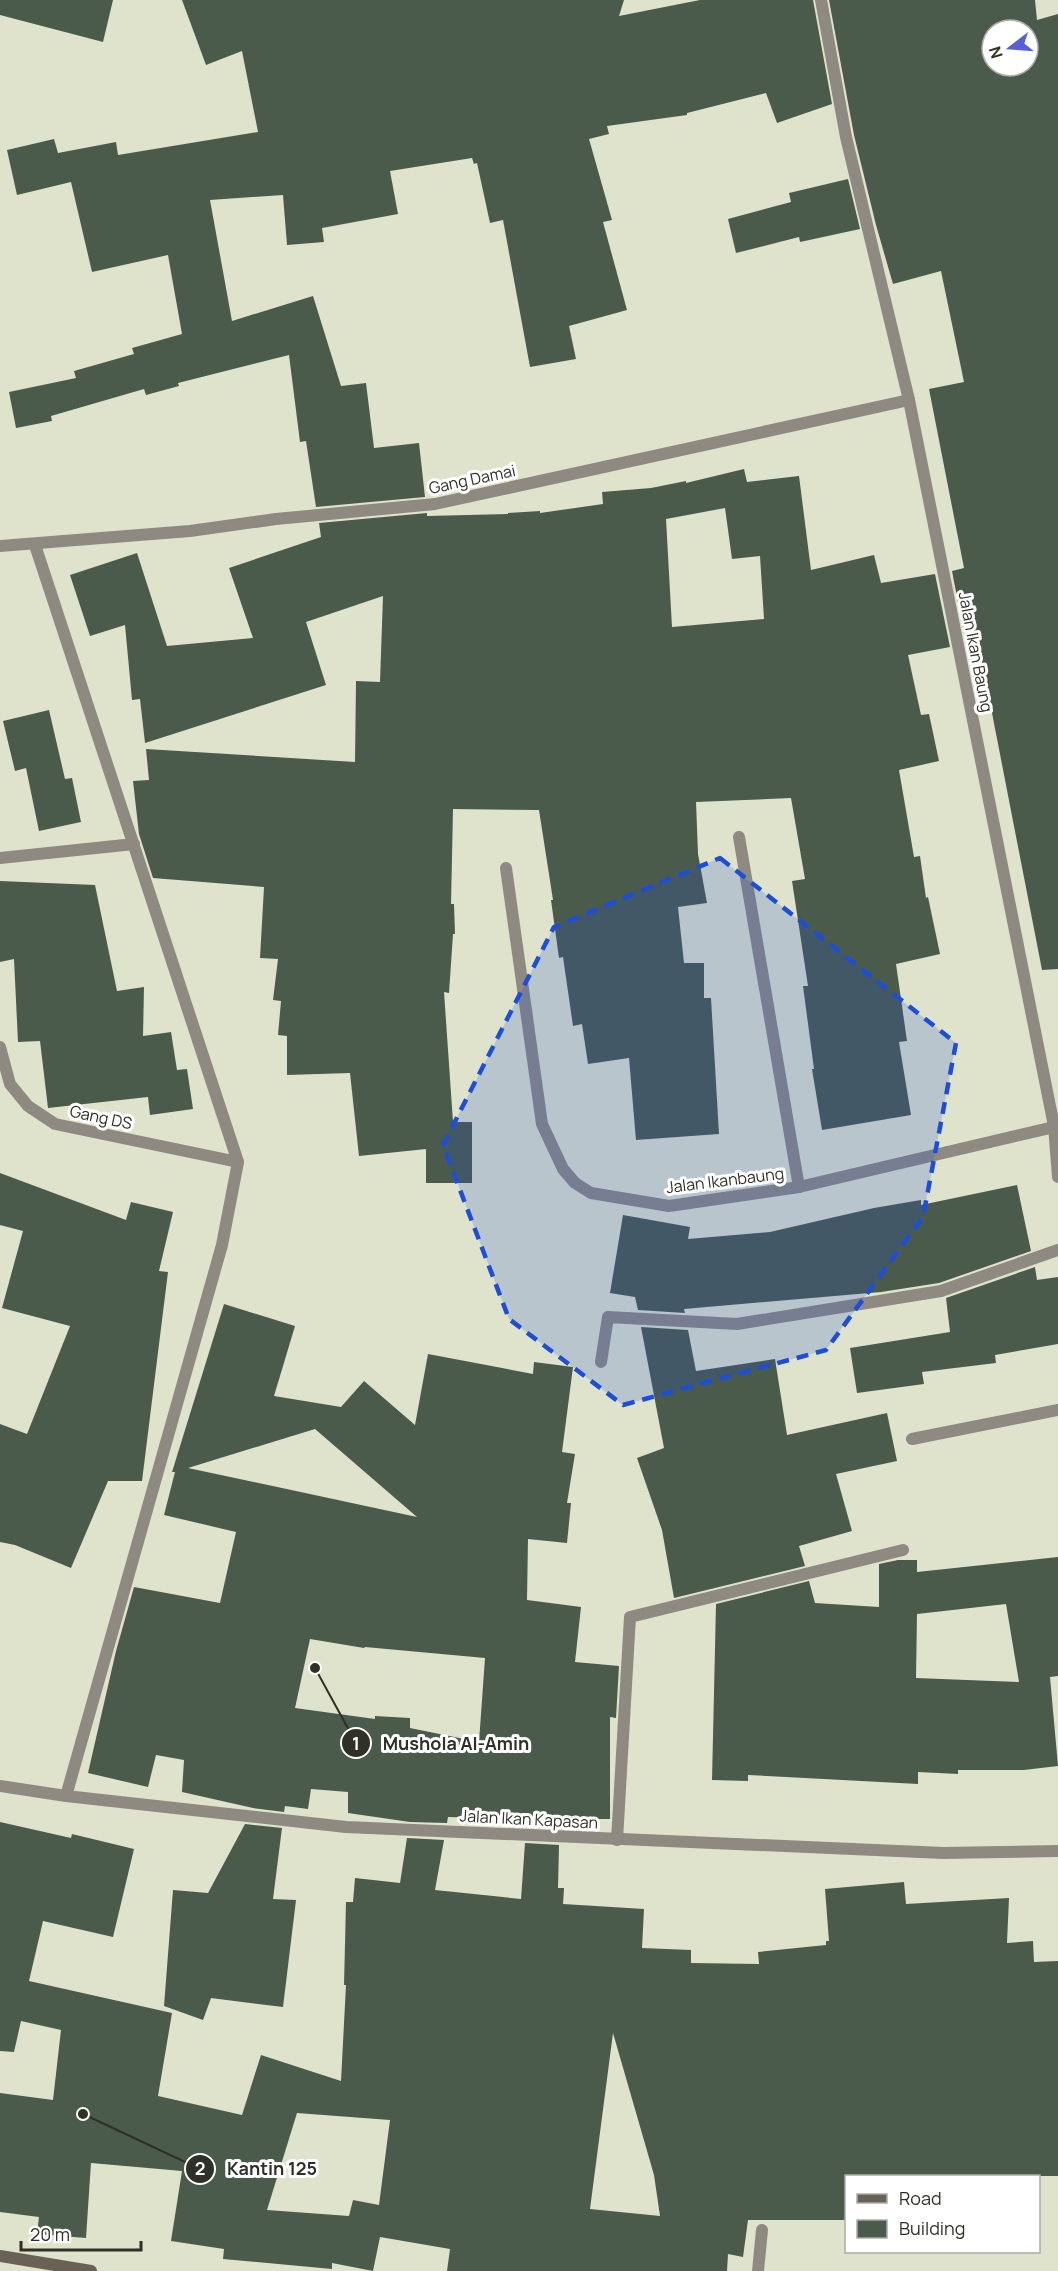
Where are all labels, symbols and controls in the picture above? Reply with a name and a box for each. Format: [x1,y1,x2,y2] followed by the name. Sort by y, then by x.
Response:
[980,18,1040,78] north arrow
[983,44,1008,61] text: N
[427,459,517,499] street label: Gang Damai
[954,590,998,714] street label: Jalan Ikan Baung
[68,1100,134,1134] street label: Gang DS
[665,1162,785,1198] street label: Jalan Ikanbaung
[341,1725,541,1761] callout: Mushola Al-Amin
[352,1731,360,1755] text: 1
[383,1731,529,1755] text: Mushola Al-Amin
[459,1804,599,1834] street label: Jalan Ikan Kapasan
[185,2151,329,2187] callout: Kantin 125
[195,2156,205,2180] text: 2
[227,2156,317,2180] text: Kantin 125
[845,2175,1040,2253] legend
[899,2186,942,2210] text: Road
[21,2214,141,2252] scale bar
[899,2216,965,2240] text: Building
[30,2222,70,2246] text: 20 m

